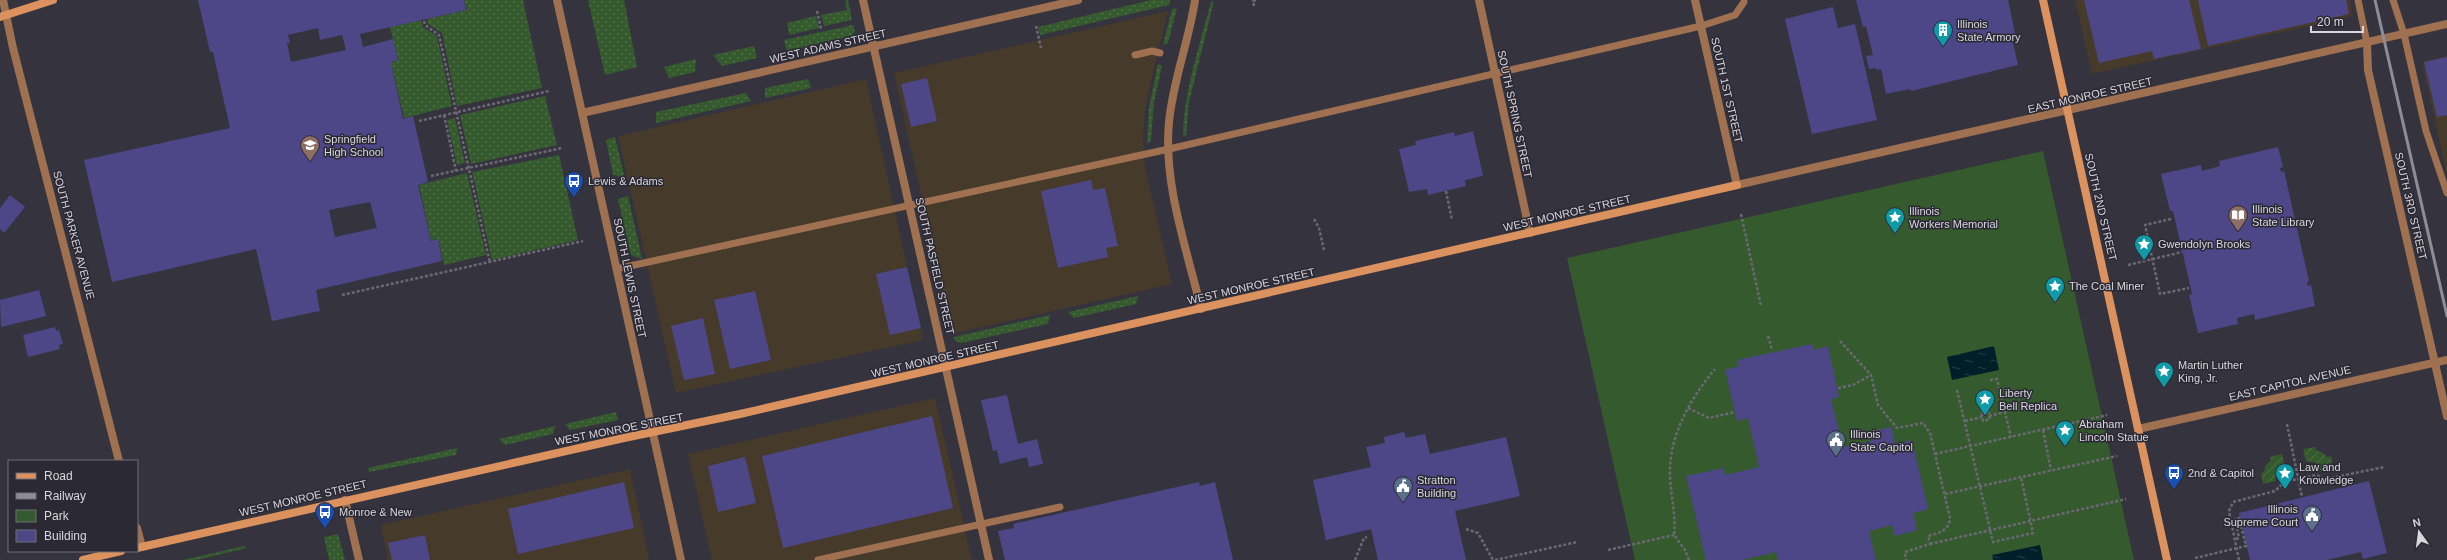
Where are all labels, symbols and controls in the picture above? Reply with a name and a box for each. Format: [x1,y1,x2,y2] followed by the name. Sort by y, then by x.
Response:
[2311,8,2363,34] scale bar
[2317,15,2344,29] text: 20 m
[1957,18,2021,43] place label: Illinois State Armory
[1932,19,1954,47] building icon: Illinois State Armory
[768,27,888,65] street label: WEST ADAMS STREET
[1709,36,1745,144] street label: SOUTH 1ST STREET
[1496,49,1534,179] street label: SOUTH SPRING STREET
[2027,75,2154,115] street label: EAST MONROE STREET
[324,133,383,158] place label: Springfield High School
[299,134,321,162] school or university icon: Springfield High School
[2393,151,2429,261] street label: SOUTH 3RD STREET
[2083,152,2119,262] street label: SOUTH 2ND STREET
[51,169,97,301] street label: SOUTH PARKER AVENUE
[563,170,585,198] bus stop icon: Lewis & Adams
[588,175,664,187] place label: Lewis & Adams
[1502,192,1632,234] street label: WEST MONROE STREET
[913,196,957,336] street label: SOUTH PASFIELD STREET
[2252,203,2315,228] place label: Illinois State Library
[2227,204,2249,232] library icon: Illinois State Library
[1909,205,1998,230] place label: Illinois Workers Memorial
[1884,206,1906,234] place icon: Illinois Workers Memorial
[611,217,649,339] street label: SOUTH LEWIS STREET
[2133,233,2155,261] place icon: Gwendolyn Brooks
[2158,238,2251,250] place label: Gwendolyn Brooks
[1186,265,1316,307] street label: WEST MONROE STREET
[2044,275,2066,303] place icon: The Coal Miner
[2069,280,2145,292] place label: The Coal Miner
[870,338,1000,380] street label: WEST MONROE STREET
[2178,359,2243,384] place label: Martin Luther King, Jr.
[2153,360,2175,388] place icon: Martin Luther King, Jr.
[2228,363,2352,403] street label: EAST CAPITOL AVENUE
[1999,387,2058,412] place label: Liberty Bell Replica
[1974,388,1996,416] place icon: Liberty Bell Replica
[554,411,685,447] street label: WEST MONROE STREET
[2079,418,2149,443] place label: Abraham Lincoln Statue
[2054,419,2076,447] place icon: Abraham Lincoln Statue
[1850,428,1913,453] place label: Illinois State Capitol
[1825,429,1847,457] public building icon: Illinois State Capitol
[8,460,138,552] legend
[2299,461,2353,486] place label: Law and Knowledge
[2163,462,2185,490] bus stop icon: 2nd & Capitol
[2274,462,2296,490] place icon: Law and Knowledge
[2188,467,2254,479] place label: 2nd & Capitol
[44,469,73,483] text: Road
[1417,474,1456,499] place label: Stratton Building
[1392,475,1414,503] public building icon: Stratton Building
[238,477,368,519] street label: WEST MONROE STREET
[44,489,86,503] text: Railway
[314,501,336,529] bus stop icon: Monroe & New
[2223,503,2298,528] place label: Illinois Supreme Court
[2301,504,2323,532] public building icon: Illinois Supreme Court
[339,506,412,518] place label: Monroe & New
[44,509,70,523] text: Park
[2399,512,2439,552] north arrow
[2411,516,2422,529] text: N
[44,529,87,543] text: Building

